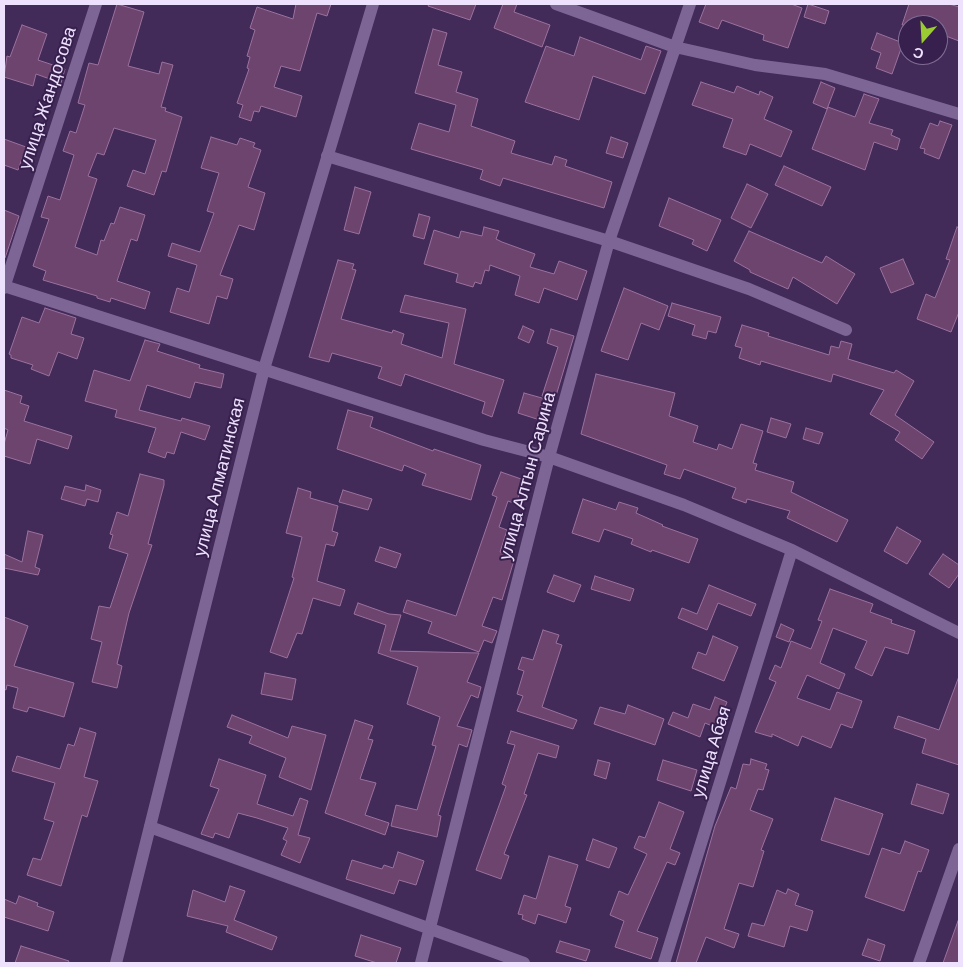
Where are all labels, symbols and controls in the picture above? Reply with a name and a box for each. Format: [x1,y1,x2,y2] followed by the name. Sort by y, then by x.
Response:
[898,15,948,65] north arrow
[14,24,80,172] street label: улица Жандосова
[911,44,926,63] text: С
[494,389,560,563] street label: улица Алтын Сарина
[189,395,249,559] street label: улица Алматинская
[687,704,735,800] street label: улица Абая

